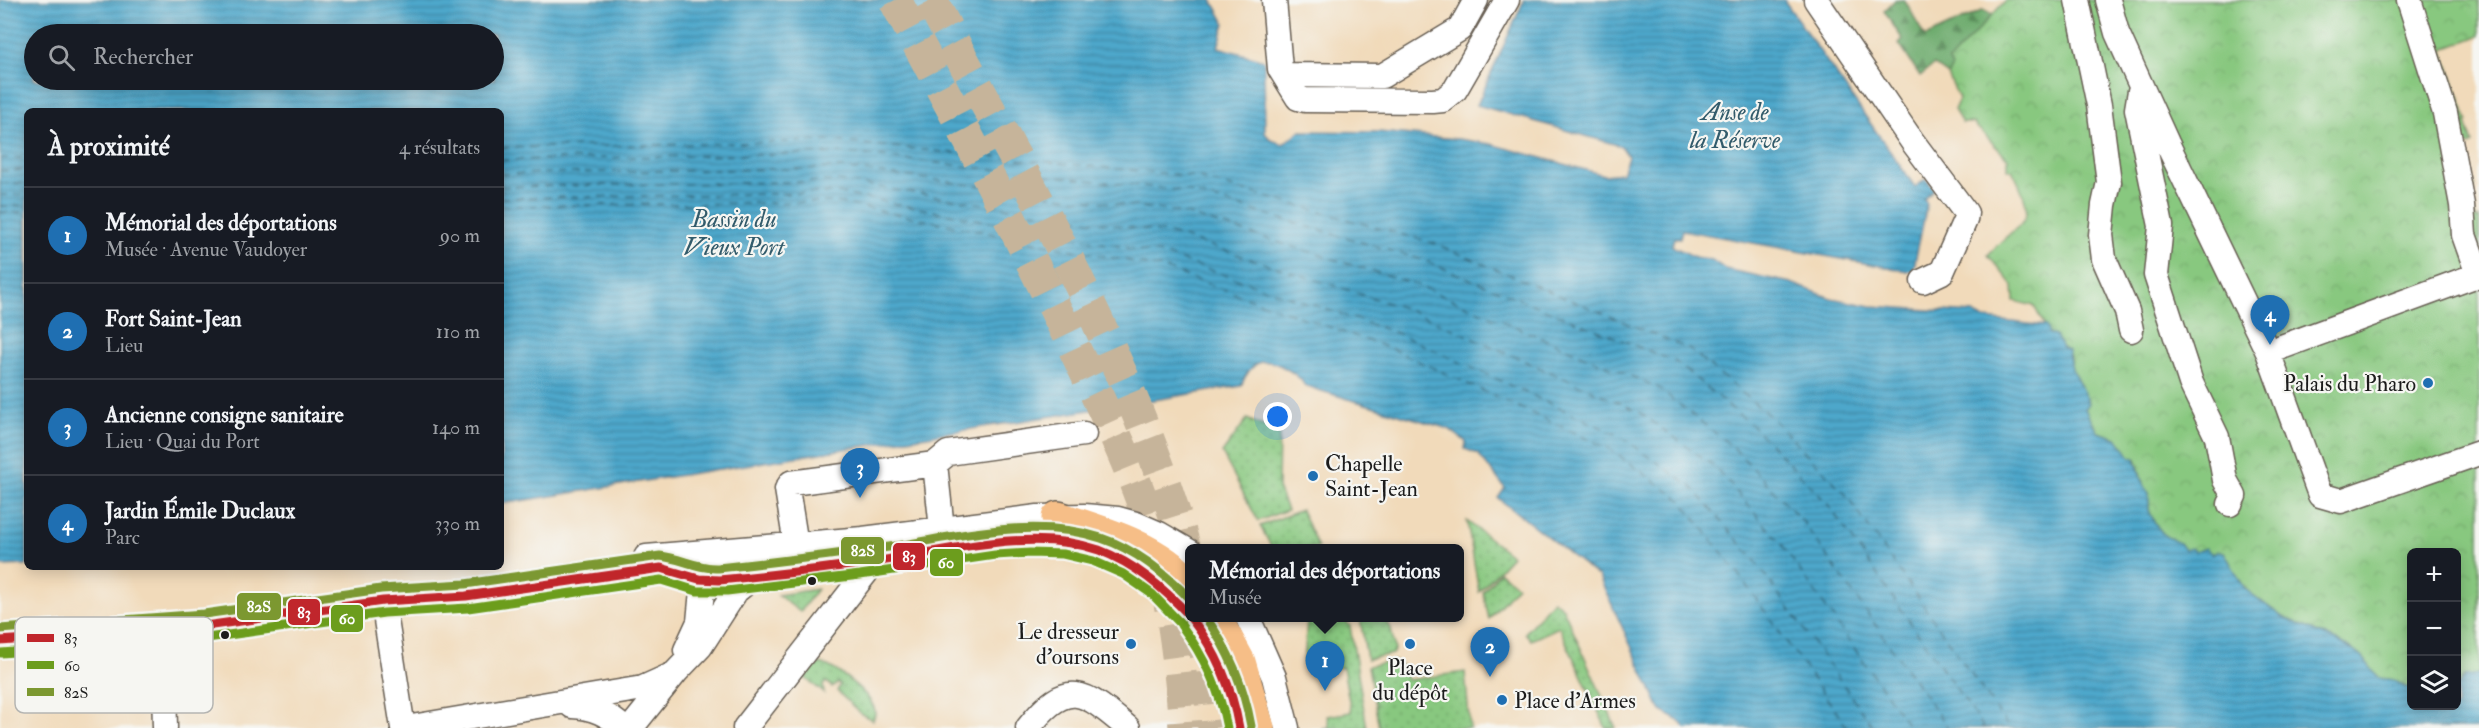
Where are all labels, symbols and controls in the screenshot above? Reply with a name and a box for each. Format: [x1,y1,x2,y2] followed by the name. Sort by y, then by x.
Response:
[24,24,504,90] search box
[45,41,78,74] icon: search
[93,43,193,71] text: Rechercher
[1689,97,1781,156] water label: Anse de la Réserve
[48,131,170,163] text: À proximité
[399,135,480,160] text: 4 résultats
[684,204,786,263] water label: Bassin du Vieux Port
[105,209,337,237] text: Mémorial des déportations
[64,223,71,248] text: 1
[440,223,480,248] text: 90 m
[105,237,307,262] text: Musée · Avenue Vaudoyer
[2250,296,2290,345] pin: 4
[105,305,242,333] text: Fort Saint-Jean
[62,319,73,344] text: 2
[436,319,480,344] text: 110 m
[105,333,143,358] text: Lieu
[2283,370,2416,398] place label: Palais du Pharo
[2421,376,2435,390] marker: Palais du Pharo
[105,401,344,429] text: Ancienne consigne sanitaire
[1263,402,1292,431] your location
[64,415,71,440] text: 3
[432,415,480,440] text: 140 m
[105,429,260,454] text: Lieu · Quai du Port
[840,448,880,498] pin: 3
[1325,450,1418,503] place label: Chapelle Saint-Jean
[1306,469,1320,483] marker: Chapelle Saint-Jean
[105,497,295,525] text: Jardin Émile Duclaux
[62,511,73,536] text: 4
[435,511,480,536] text: 330 m
[105,525,140,550] text: Parc
[840,536,885,565] line badge: 82S
[851,541,875,561] text: 82S
[892,542,926,571] line badge: 83
[1185,544,1464,622] popup
[902,547,916,567] text: 83
[929,548,964,577] line badge: 60
[2407,548,2461,710] map controls
[2407,548,2461,602] button: +
[938,553,954,573] text: 60
[1209,557,1440,585] text: Mémorial des déportations
[806,575,818,587] unlabelled marker
[1209,585,1262,610] text: Musée
[236,592,282,621] line badge: 82S
[247,597,271,617] text: 82S
[287,598,321,626] line badge: 83
[2407,602,2461,656] button: −
[297,603,311,623] text: 83
[330,604,364,633] line badge: 60
[339,609,355,629] text: 60
[15,617,213,713] legend
[1017,618,1120,671] place label: Le dresseur d'oursons
[1470,628,1510,677] pin: 2
[64,629,78,649] text: 83
[219,629,231,641] unlabelled marker
[1124,637,1138,651] marker: Le dresseur d'oursons
[1403,637,1417,651] marker: Place du dépôt
[1306,642,1344,691] pin: 1
[1372,654,1448,708] place label: Place du dépôt
[64,656,80,676] text: 60
[2407,656,2461,710] button: layers
[64,683,89,703] text: 82S
[1514,687,1636,715] place label: Place d'Armes
[1495,693,1509,707] marker: Place d'Armes

